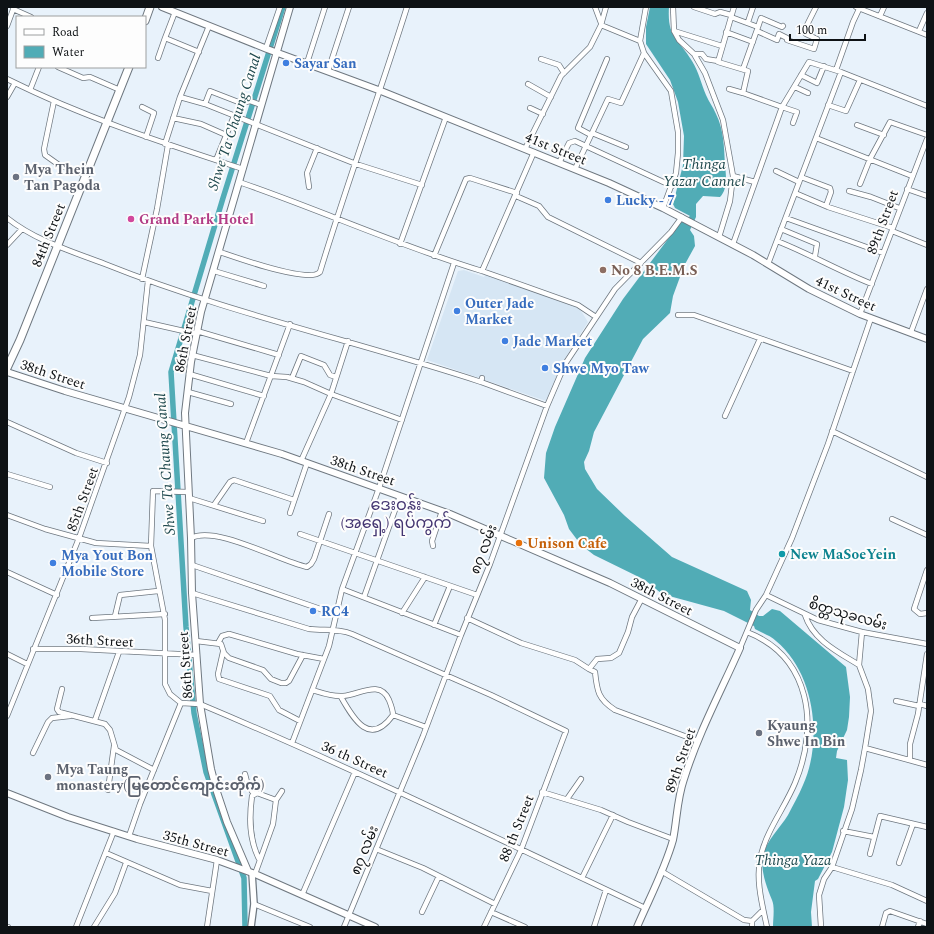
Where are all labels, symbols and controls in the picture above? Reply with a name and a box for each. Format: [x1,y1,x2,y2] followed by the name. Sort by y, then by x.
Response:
[16,16,146,68] legend
[790,16,865,42] scale bar
[796,21,827,40] text: 100 m
[52,23,79,42] text: Road
[52,43,84,62] text: Water
[202,51,267,194] water label: Shwe Ta Chaung Canal
[294,53,357,74] place label: Sayar San
[281,58,291,68] marker: Sayar San
[522,127,590,170] street label: 41st Street
[663,153,745,193] water label: Thinga Yazar Cannel
[24,159,101,196] place label: Mya Thein Tan Pagoda
[11,172,21,182] marker: Mya Thein Tan Pagoda
[861,187,904,257] street label: 89th Street
[616,190,675,211] place label: Lucky - 7
[603,195,613,205] marker: Lucky - 7
[26,200,71,270] street label: 84th Street
[139,209,254,230] place label: Grand Park Hotel
[126,214,136,224] marker: Grand Park Hotel
[611,260,697,281] place label: No 8 B.E.M.S
[598,265,608,275] marker: No 8 B.E.M.S
[812,270,880,317] street label: 41st Street
[465,293,534,330] place label: Outer Jade Market
[169,304,202,374] street label: 86th Street
[452,306,462,316] marker: Outer Jade Market
[513,331,593,352] place label: Jade Market
[500,336,510,346] marker: Jade Market
[18,354,88,395] street label: 38th Street
[553,358,650,379] place label: Shwe Myo Taw
[540,363,550,373] marker: Shwe Myo Taw
[149,392,182,536] water label: Shwe Ta Chaung Canal
[328,450,398,491] street label: 38th Street
[61,464,104,534] street label: 85th Street
[341,493,451,537] district label: ဒေးဝန်း (အရှေ့) ရပ်ကွက်
[464,521,503,577] street label: ၈၇ လမ်း
[527,533,607,554] place label: Unison Cafe
[514,538,524,548] marker: Unison Cafe
[790,544,896,565] place label: New MaSoeYein
[61,545,154,582] place label: Mya Yout Bon Mobile Store
[777,549,787,559] marker: New MaSoeYein
[48,558,58,568] marker: Mya Yout Bon Mobile Store
[627,572,697,621] street label: 38th Street
[806,593,889,637] street label: စိတ္တသုခလမ်း
[321,601,349,622] place label: RC4
[308,606,318,616] marker: RC4
[66,628,134,653] street label: 36th Street
[173,631,198,699] street label: 86th Street
[767,715,846,752] place label: Kyaung Shwe In Bin
[660,725,701,795] street label: 89th Street
[754,728,764,738] marker: Kyaung Shwe In Bin
[318,735,391,783] street label: 36 th Street
[56,759,264,797] place label: Mya Taung monastery(မြတောင်ကျောင်းတိုက်)
[43,772,53,782] marker: Mya Taung monastery(မြတောင်ကျောင်းတိုက်)
[493,791,539,865] street label: 88 th Street
[345,822,385,878] street label: ၈၇ လမ်း
[161,825,231,862] street label: 35th Street
[755,849,832,872] water label: Thinga Yaza

